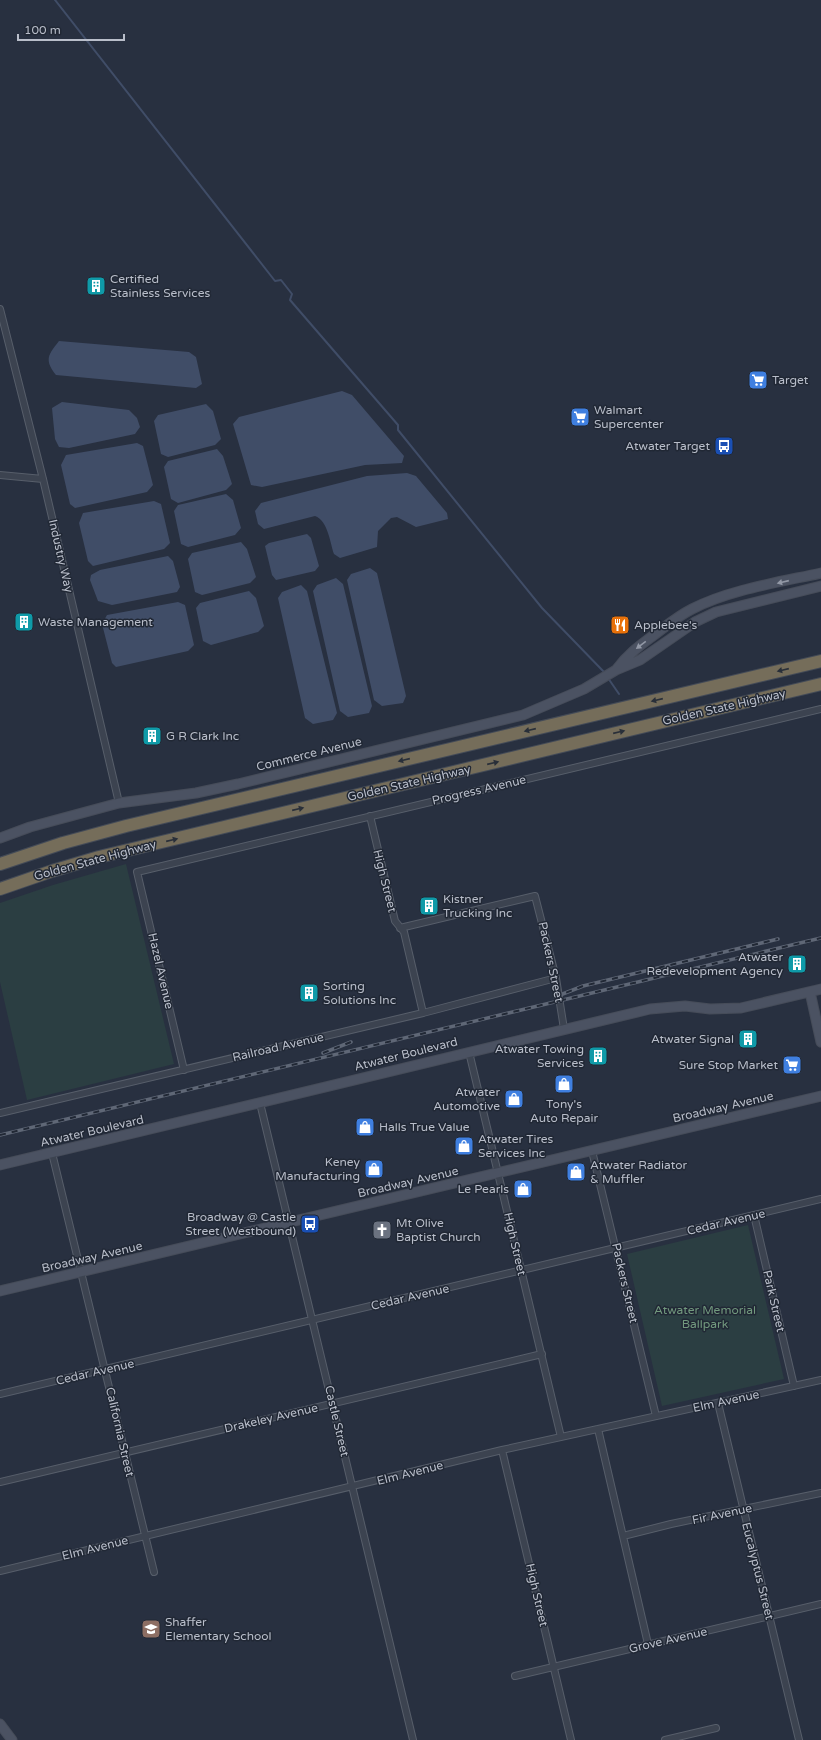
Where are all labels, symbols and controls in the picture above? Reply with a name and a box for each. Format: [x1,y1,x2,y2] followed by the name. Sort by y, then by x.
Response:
[18,16,124,42] scale bar
[24,23,61,37] text: 100 m
[110,272,210,300] place label: Certified Stainless Services
[85,275,107,297] building icon: Certified Stainless Services
[747,369,769,391] supermarket icon: Target
[772,373,809,387] place label: Target
[594,403,664,431] place label: Walmart Supercenter
[569,406,591,428] supermarket icon: Walmart Supercenter
[713,435,735,457] bus stop icon: Atwater Target
[625,439,710,453] place label: Atwater Target
[46,518,76,594] street label: Industry Way
[777,579,789,585] one-way arrow
[13,611,35,633] building icon: Waste Management
[609,614,631,636] restaurant icon: Applebee's
[38,615,153,629] place label: Waste Management
[634,618,698,632] place label: Applebee's
[635,641,646,649] one-way arrow
[777,668,789,674] one-way arrow
[661,686,788,728] street label: Golden State Highway
[650,698,663,704] one-way arrow
[141,725,163,747] building icon: G R Clark Inc
[524,728,536,734] one-way arrow
[166,729,239,743] place label: G R Clark Inc
[613,729,625,735] one-way arrow
[255,734,363,774] street label: Commerce Avenue
[397,758,410,764] one-way arrow
[487,759,499,765] one-way arrow
[346,762,473,804] street label: Golden State Highway
[431,772,528,808] street label: Progress Avenue
[292,806,305,812] one-way arrow
[166,836,178,842] one-way arrow
[32,837,158,883] street label: Golden State Highway
[370,848,400,914] street label: High Street
[443,892,512,920] place label: Kistner Trucking Inc
[418,895,440,917] building icon: Kistner Trucking Inc
[536,920,566,1004] street label: Packers Street
[145,932,177,1011] street label: Hazel Avenue
[646,950,784,978] place label: Atwater Redevelopment Agency
[786,953,808,975] building icon: Atwater Redevelopment Agency
[323,979,396,1007] place label: Sorting Solutions Inc
[298,982,320,1004] building icon: Sorting Solutions Inc
[737,1028,759,1050] building icon: Atwater Signal
[231,1030,325,1064] street label: Railroad Avenue
[651,1032,734,1046] place label: Atwater Signal
[353,1034,459,1074] street label: Atwater Boulevard
[495,1042,584,1070] place label: Atwater Towing Services
[587,1045,609,1067] building icon: Atwater Towing Services
[781,1054,803,1076] supermarket icon: Sure Stop Market
[679,1058,778,1072] place label: Sure Stop Market
[553,1073,575,1095] shop icon: Tony's Auto Repair
[433,1085,500,1113] place label: Atwater Automotive
[503,1088,525,1110] shop icon: Atwater Automotive
[671,1089,775,1125] street label: Broadway Avenue
[530,1097,599,1125] place label: Tony's Auto Repair
[39,1112,145,1150] street label: Atwater Boulevard
[354,1116,376,1138] shop icon: Halls True Value
[379,1120,470,1134] place label: Halls True Value
[478,1132,554,1160] place label: Atwater Tires Services Inc
[453,1135,475,1157] shop icon: Atwater Tires Services Inc
[275,1155,361,1183] place label: Keney Manufacturing
[363,1158,385,1180] shop icon: Keney Manufacturing
[590,1158,687,1186] place label: Atwater Radiator & Muffler
[565,1161,587,1183] shop icon: Atwater Radiator & Muffler
[356,1164,460,1200] street label: Broadway Avenue
[512,1178,534,1200] shop icon: Le Pearls
[457,1182,509,1196] place label: Le Pearls
[685,1206,767,1238] street label: Cedar Avenue
[185,1210,296,1238] place label: Broadway @ Castle Street (Westbound)
[501,1211,529,1277] street label: High Street
[299,1213,321,1235] bus stop icon: Broadway @ Castle Street (Westbound)
[396,1216,481,1244] place label: Mt Olive Baptist Church
[371,1219,393,1241] church icon: Mt Olive Baptist Church
[40,1239,144,1275] street label: Broadway Avenue
[609,1242,641,1325] street label: Packers Street
[760,1269,788,1334] street label: Park Street
[369,1281,451,1313] street label: Cedar Avenue
[654,1303,756,1331] park label: Atwater Memorial Ballpark
[54,1356,136,1388] street label: Cedar Avenue
[322,1384,352,1458] street label: Castle Street
[103,1386,137,1479] street label: California Street
[691,1387,761,1415] street label: Elm Avenue
[223,1400,319,1436] street label: Drakeley Avenue
[375,1458,445,1488] street label: Elm Avenue
[691,1501,753,1527] street label: Fir Avenue
[739,1521,777,1622] street label: Eucalyptus Street
[60,1533,130,1563] street label: Elm Avenue
[523,1562,551,1628] street label: High Street
[165,1615,272,1643] place label: Shaffer Elementary School
[140,1618,162,1640] school or university icon: Shaffer Elementary School
[628,1624,709,1656] street label: Grove Avenue

